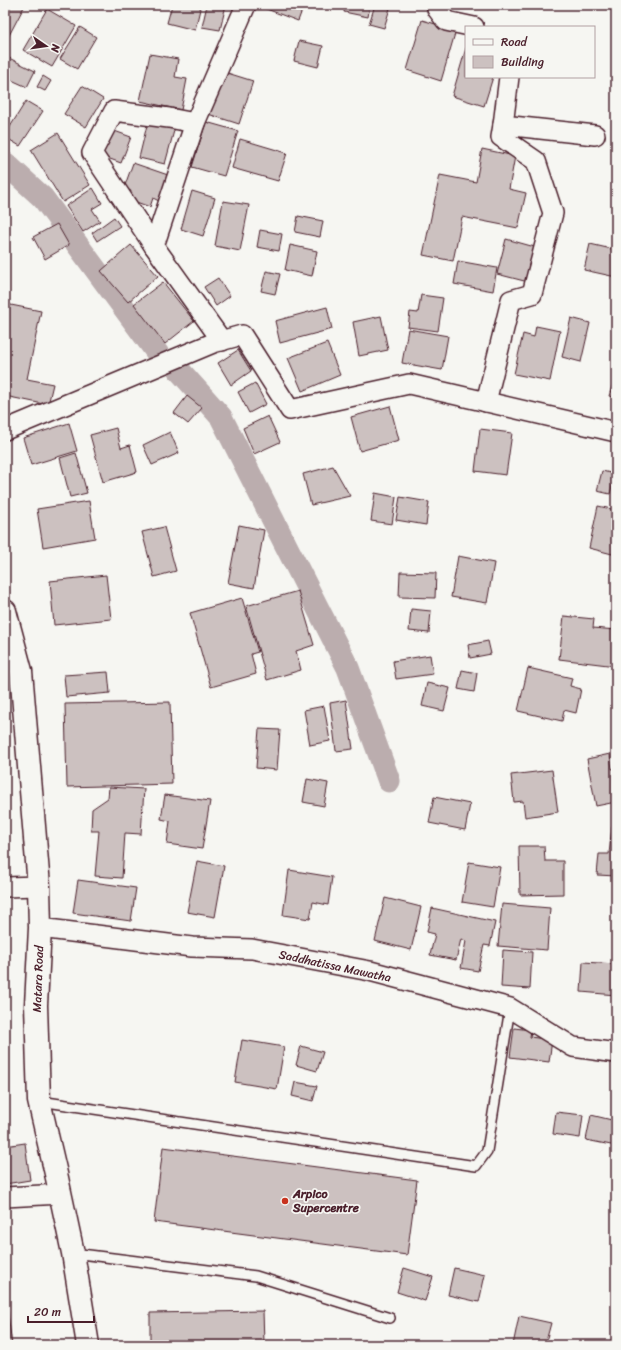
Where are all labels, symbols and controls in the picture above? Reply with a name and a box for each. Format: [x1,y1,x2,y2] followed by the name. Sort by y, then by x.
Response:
[26,26,66,66] north arrow
[465,26,595,78] legend
[501,31,528,53] text: Road
[45,41,66,54] text: N
[501,51,544,73] text: Building
[277,943,393,989] street label: Saddhatissa Mawatha
[26,945,50,1013] street label: Matara Road
[292,1183,360,1219] place label: Arpico Supercentre
[280,1196,290,1206] marker: Arpico Supercentre
[28,1298,94,1324] scale bar
[34,1301,61,1323] text: 20 m

